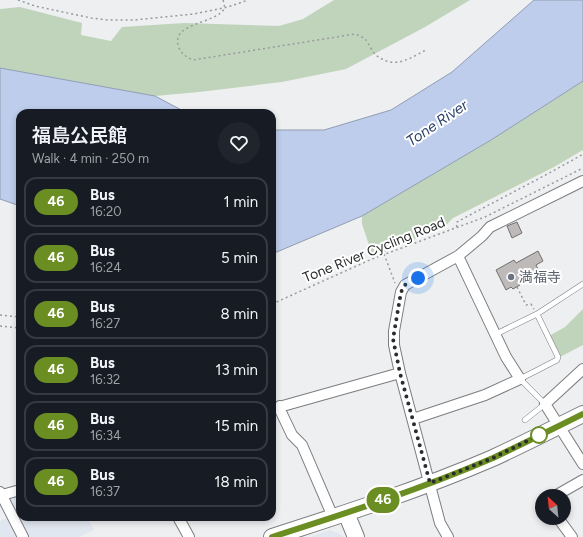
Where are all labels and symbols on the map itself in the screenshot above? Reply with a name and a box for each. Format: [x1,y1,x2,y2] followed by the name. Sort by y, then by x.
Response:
[403,95,472,150] water label: Tone River
[300,214,448,286] street label: Tone River Cycling Road
[408,268,428,288] your location
[519,269,561,286] place label: 満福寺
[506,272,516,282] marker: 満福寺
[530,426,548,444] unlabelled marker
[365,487,401,513] line badge: 46
[535,489,571,525] north arrow

